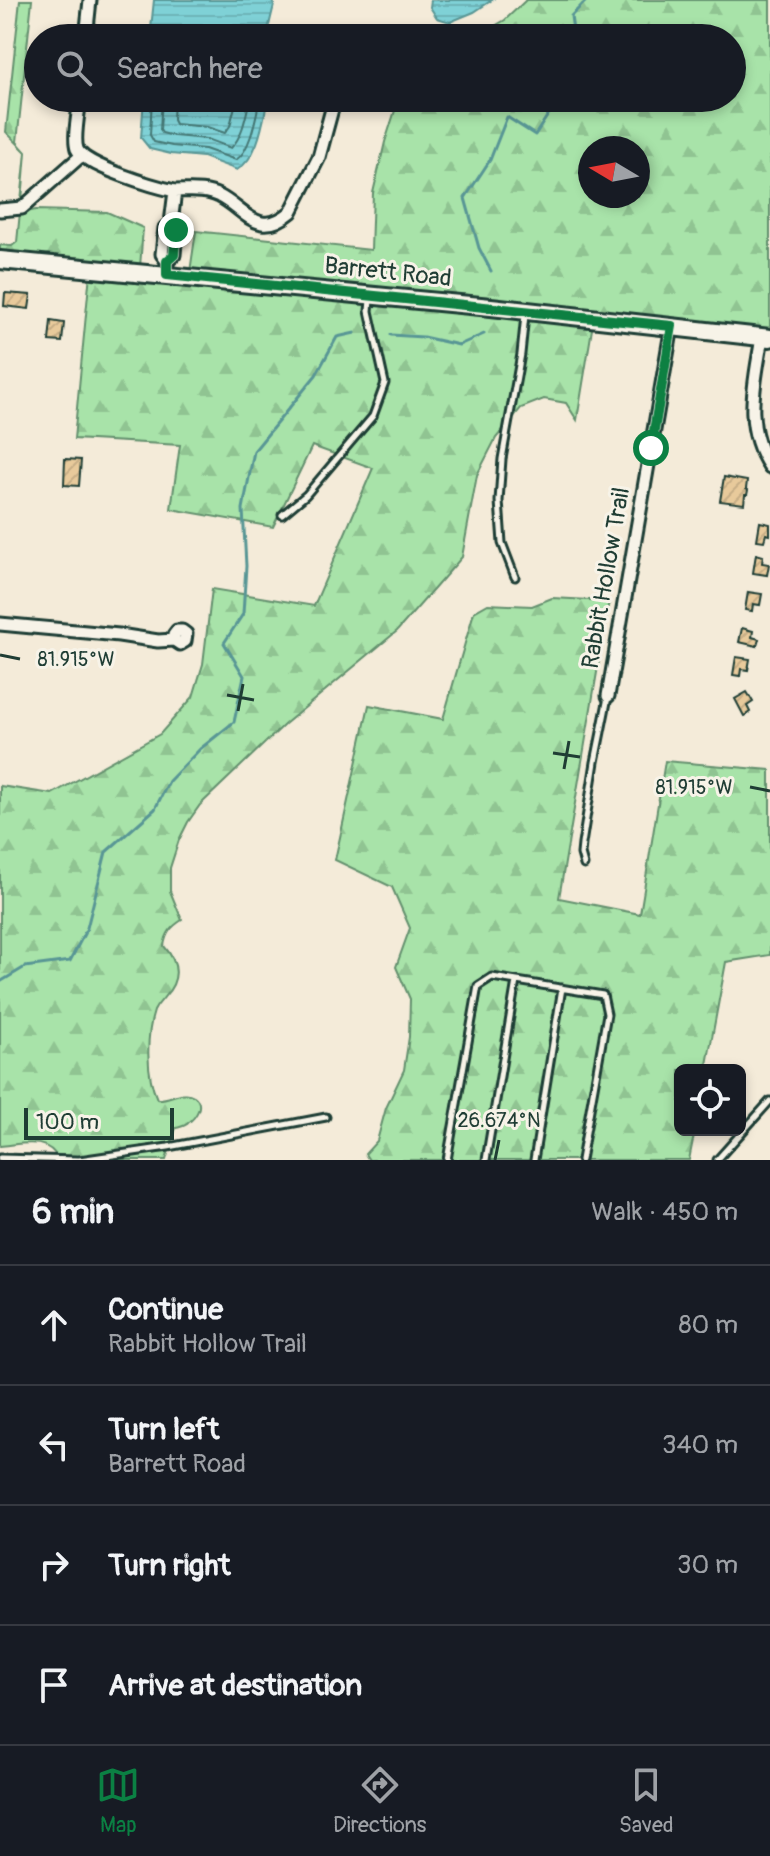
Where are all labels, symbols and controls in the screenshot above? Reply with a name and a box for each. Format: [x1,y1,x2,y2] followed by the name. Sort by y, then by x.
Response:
[24,24,746,112] search box
[52,46,96,90] icon: search
[116,50,263,87] text: Search here
[578,136,650,208] north arrow
[158,212,194,248] route end
[323,251,453,293] street label: Barrett Road
[633,430,669,466] route start
[576,485,636,671] street label: Rabbit Hollow Trail
[37,647,115,672] text: 81.915°W
[655,775,733,800] text: 81.915°W
[674,1064,746,1136] map controls
[674,1064,746,1136] button: locate
[24,1104,174,1140] scale bar
[36,1108,99,1136] text: 100 m
[457,1108,541,1133] text: 26.674°N
[32,1191,114,1234] text: 6 min
[591,1196,738,1228] text: Walk · 450 m
[108,1291,223,1328] text: Continue
[32,1303,76,1347] icon: ahead
[678,1309,738,1341] text: 80 m
[108,1328,307,1360] text: Rabbit Hollow Trail
[108,1411,219,1448] text: Turn left
[32,1423,76,1467] icon: left
[662,1429,738,1461] text: 340 m
[108,1448,246,1480] text: Barrett Road
[32,1543,76,1587] icon: right
[108,1547,231,1584] text: Turn right
[677,1549,738,1581] text: 30 m
[32,1663,76,1707] icon: arrive
[108,1667,362,1704] text: Arrive at destination
[96,1763,140,1839] tab: Map
[333,1763,426,1839] tab: Directions
[619,1763,674,1839] tab: Saved

